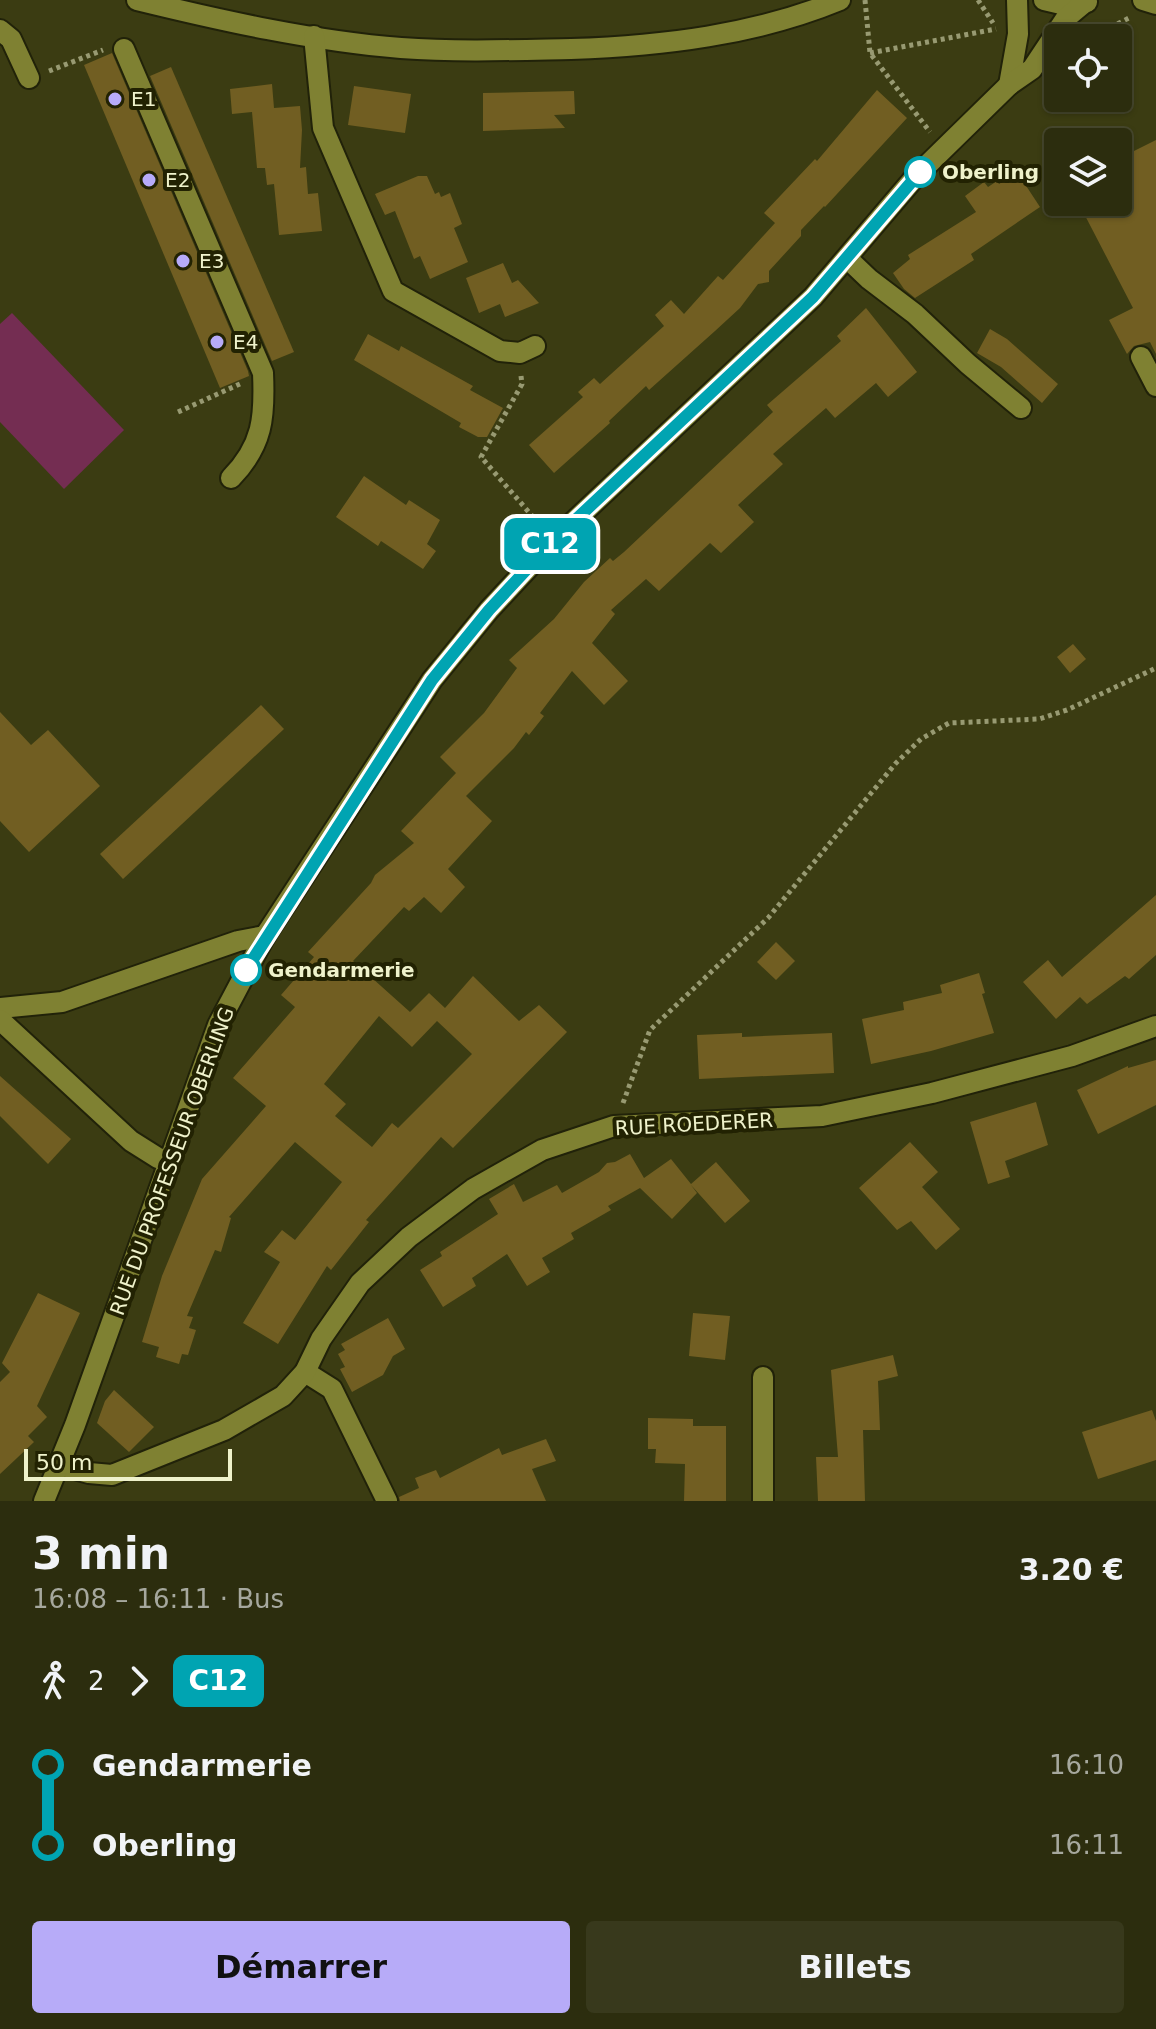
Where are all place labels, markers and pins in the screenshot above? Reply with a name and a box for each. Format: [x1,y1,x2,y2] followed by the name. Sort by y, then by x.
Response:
[131,87,156,111] place label: E1
[106,90,124,108] marker: E1
[905,157,935,187] marker: Oberling
[942,160,1039,184] place label: Oberling
[165,168,190,192] place label: E2
[140,171,158,189] marker: E2
[199,249,224,273] place label: E3
[174,252,192,270] marker: E3
[233,330,258,354] place label: E4
[208,333,226,351] marker: E4
[231,955,261,985] marker: Gendarmerie
[268,958,415,982] place label: Gendarmerie

